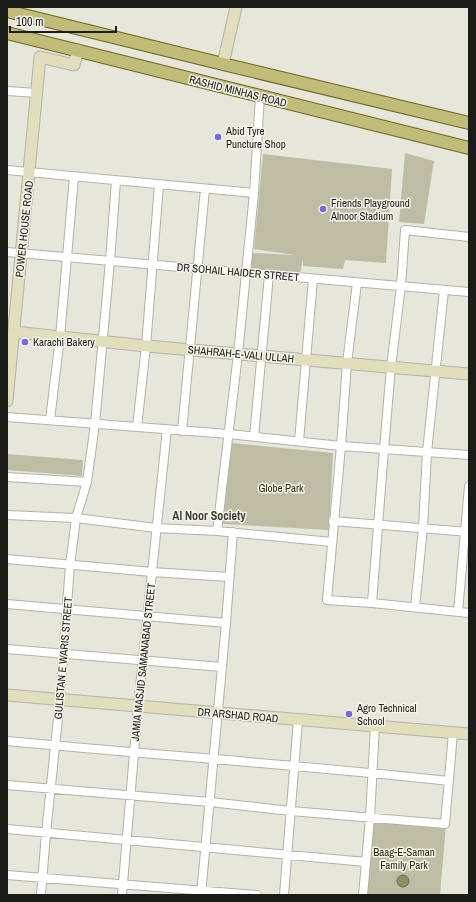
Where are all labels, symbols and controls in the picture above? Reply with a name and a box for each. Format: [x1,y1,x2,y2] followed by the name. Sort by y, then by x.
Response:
[10,8,116,34] scale bar
[16,14,43,30] text: 100 m
[188,72,288,110] street label: RASHID MINHAS ROAD
[225,124,286,151] place label: Abid Tyre Puncture Shop
[213,132,223,142] marker: Abid Tyre Puncture Shop
[12,180,36,278] street label: POWER HOUSE ROAD
[330,196,410,223] place label: Friends Playground Alnoor Stadium
[318,204,328,214] marker: Friends Playground Alnoor Stadium
[176,260,300,284] street label: DR SOHAIL HAIDER STREET
[33,335,95,349] place label: Karachi Bakery
[20,337,30,347] marker: Karachi Bakery
[187,342,295,366] street label: SHAHRAH-E-VALI ULLAH
[258,481,304,495] park label: Globe Park
[172,508,246,524] district label: Al Noor Society
[128,582,158,742] street label: JAMIA MASJID SAMANABAD STREET
[51,596,75,720] street label: GULISTAN E WARIS STREET
[356,701,417,728] place label: Agro Technical School
[197,704,279,726] street label: DR ARSHAD ROAD
[344,709,354,719] marker: Agro Technical School
[373,845,435,872] park label: Baag-E-Saman Family Park

